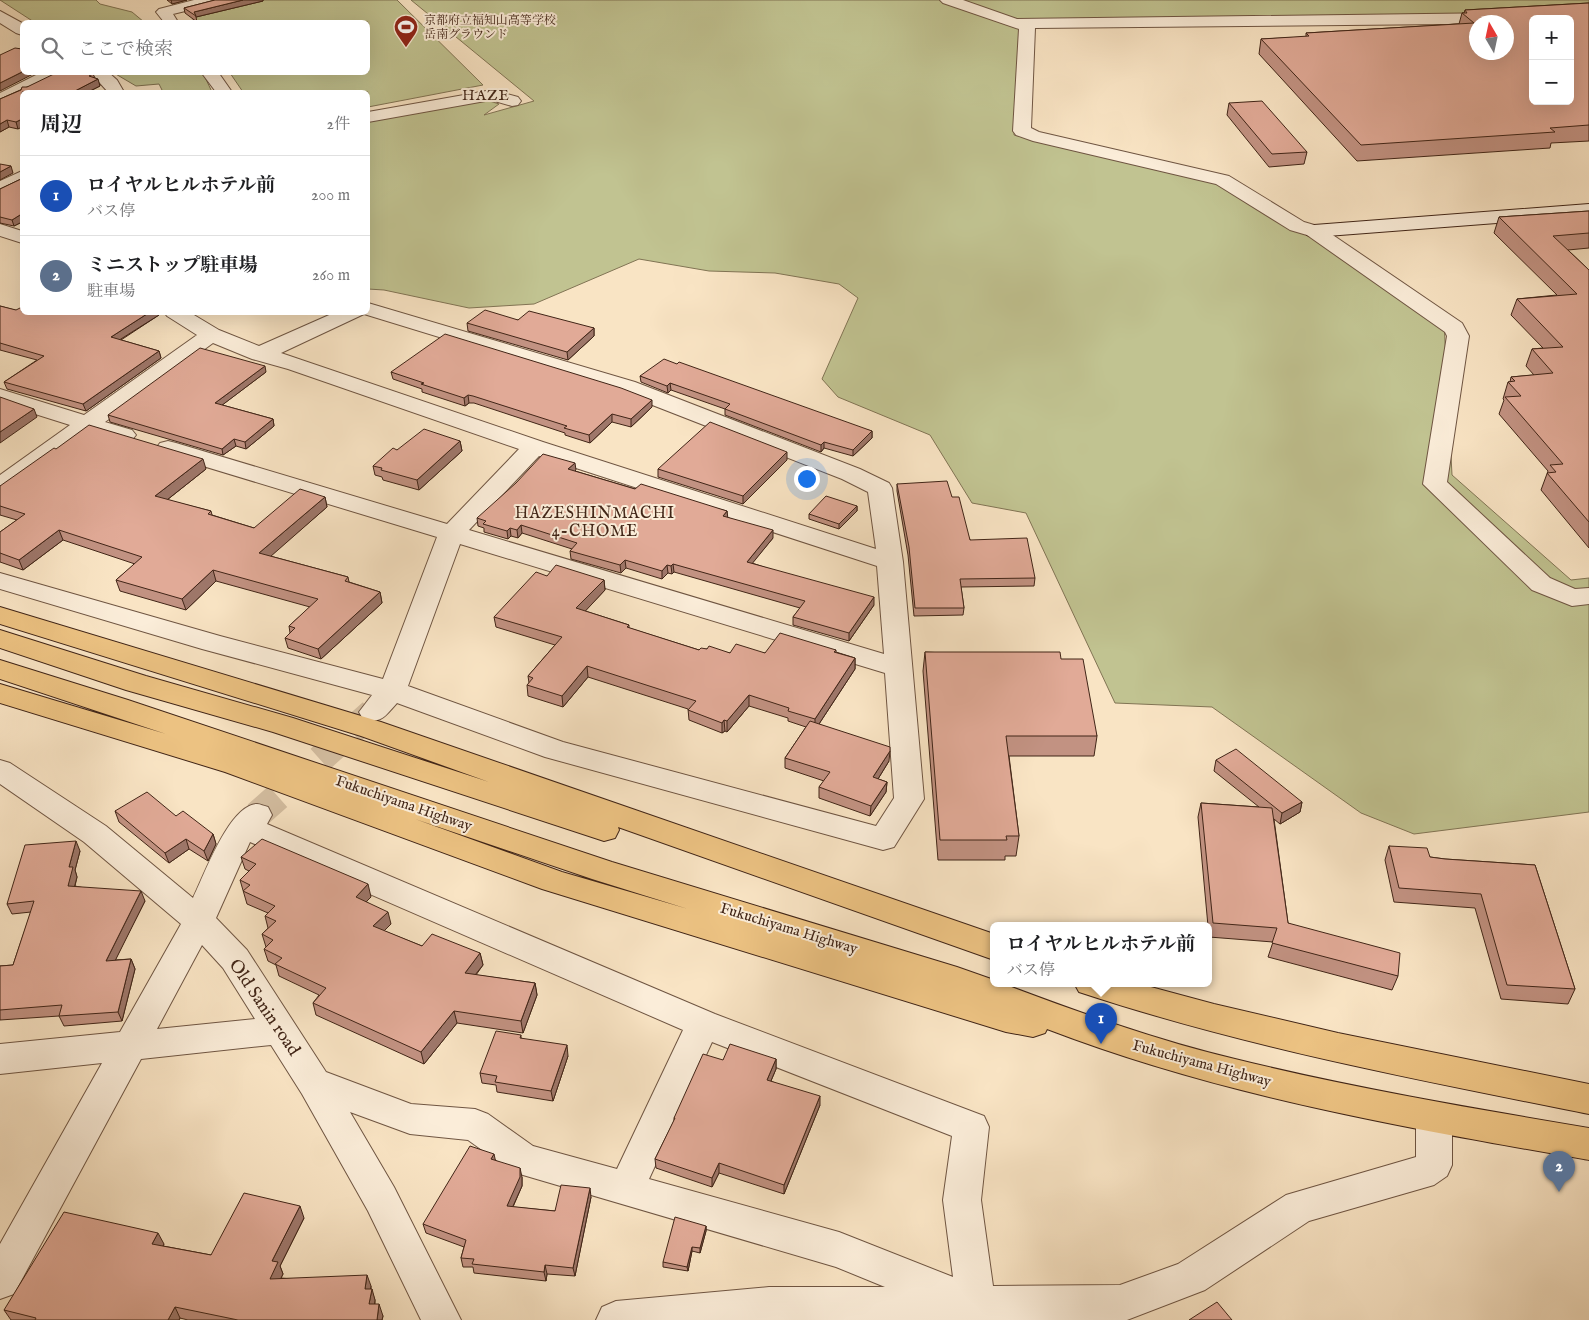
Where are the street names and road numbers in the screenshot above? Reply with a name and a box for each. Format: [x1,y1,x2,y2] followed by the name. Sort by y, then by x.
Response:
[333,771,475,836] street label: Fukuchiyama Highway
[718,899,861,959] street label: Fukuchiyama Highway
[223,955,305,1061] street label: Old Sanin road
[1130,1036,1274,1091] street label: Fukuchiyama Highway

